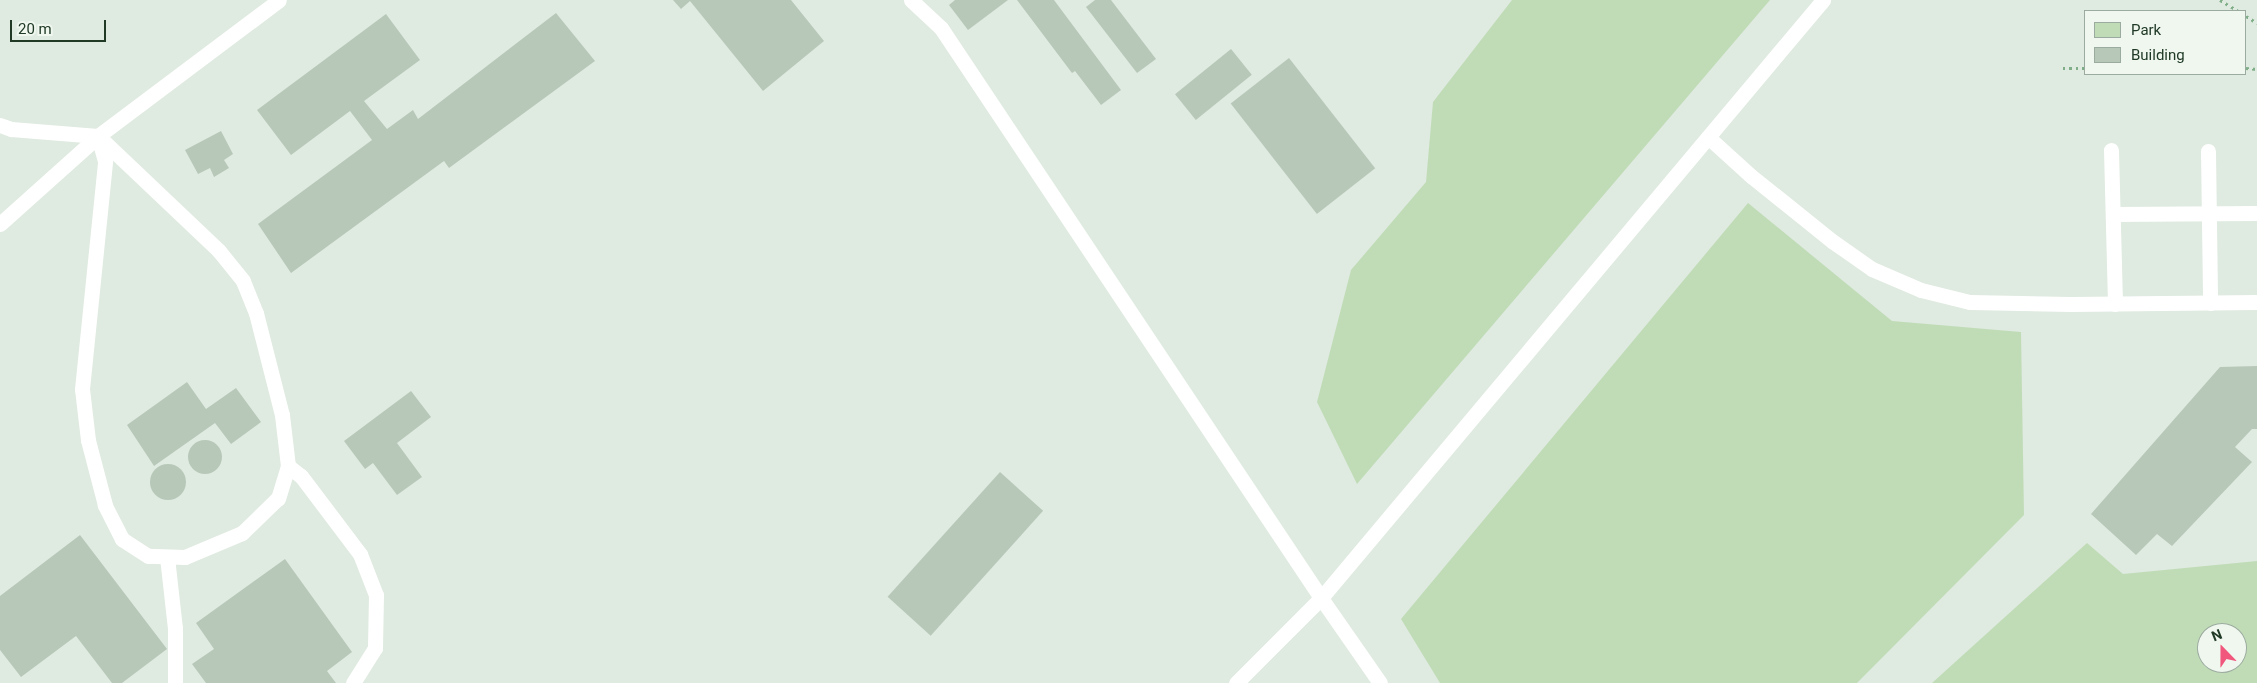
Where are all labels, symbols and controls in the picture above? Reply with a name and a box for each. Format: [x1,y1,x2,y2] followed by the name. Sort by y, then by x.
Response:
[12,10,109,42] scale bar
[2084,10,2247,75] legend
[18,20,52,38] text: 20 m
[2131,21,2161,39] text: Park
[2131,46,2185,64] text: Building
[2197,623,2247,673] north arrow
[2209,626,2224,644] text: N

